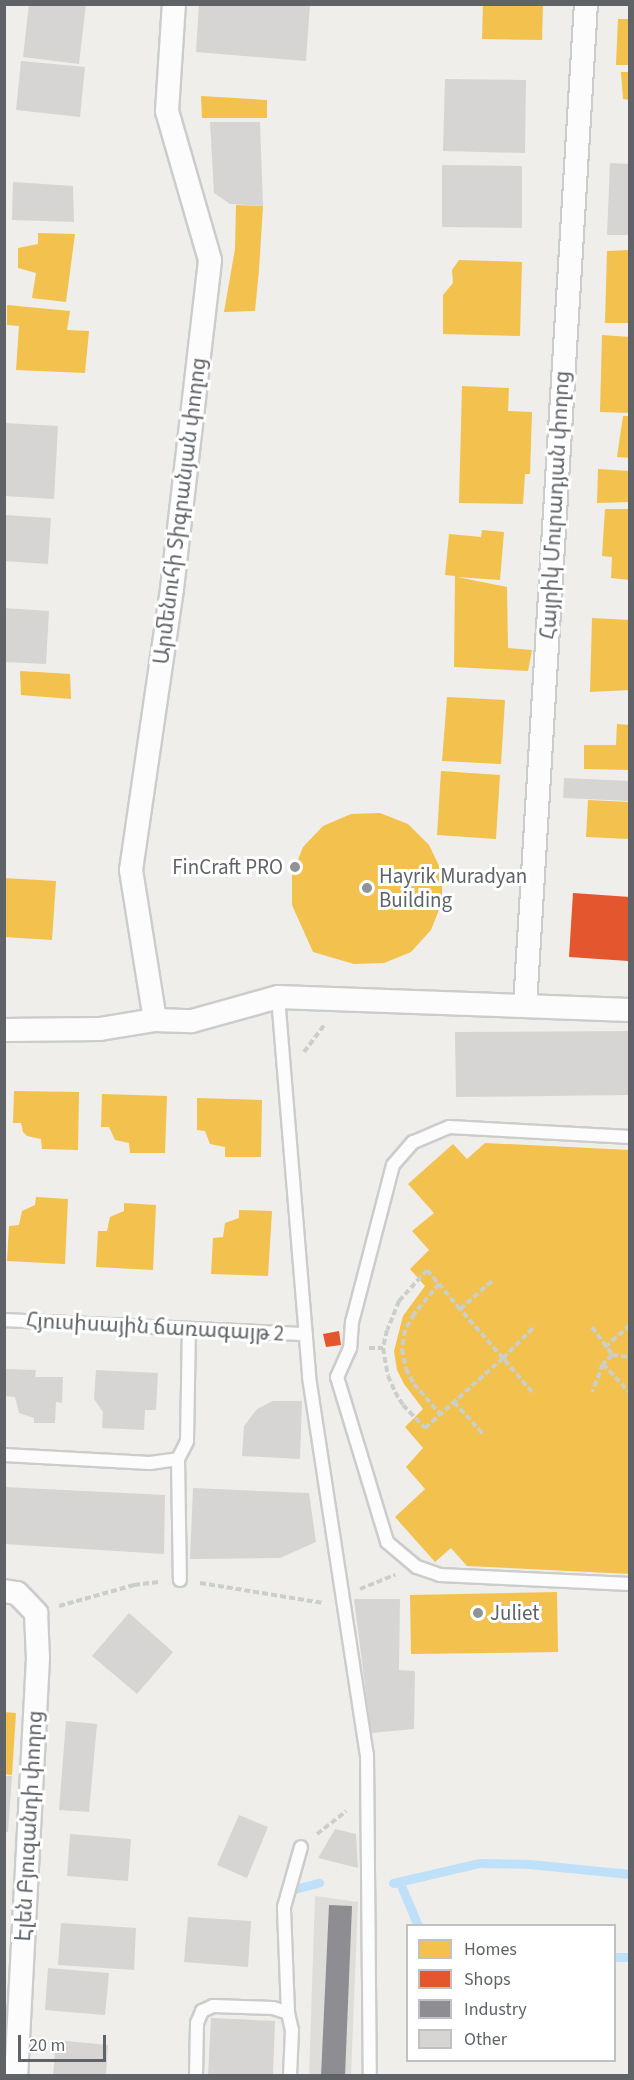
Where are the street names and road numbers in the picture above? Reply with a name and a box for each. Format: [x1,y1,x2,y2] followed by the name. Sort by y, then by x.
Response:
[149,356,211,666] street label: Արմենուհի Տիգրանյան փողոց
[535,370,575,640] street label: Հայրիկ Մուրադյան փողոց
[25,1308,285,1346] street label: Հյուսիսային ճառագայթ 2
[10,1710,48,1942] street label: Էլեն Բյուզանդի փողոց

